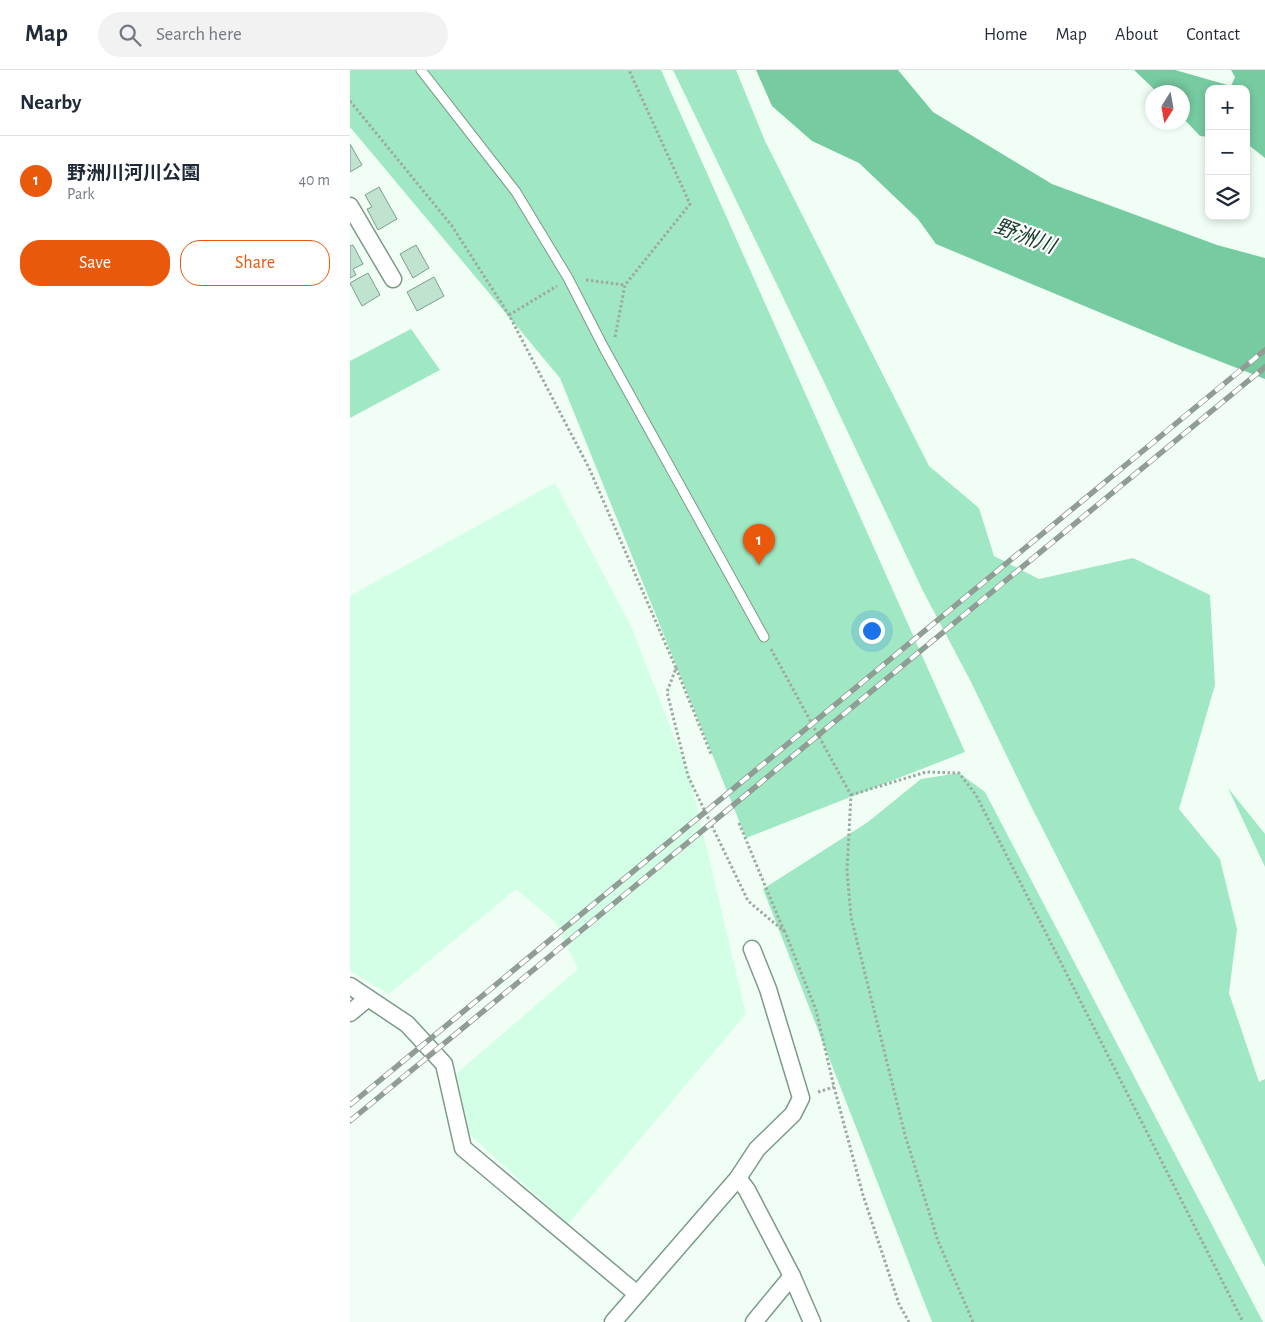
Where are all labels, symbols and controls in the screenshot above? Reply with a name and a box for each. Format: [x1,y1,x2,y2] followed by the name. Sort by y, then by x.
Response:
[98,12,448,57] search box
[116,21,144,49] icon: search
[25,22,68,46] text: Map
[156,25,242,44] text: Search here
[984,26,1027,44] text: Home
[1055,26,1087,44] text: Map
[1115,26,1158,44] text: About
[1186,26,1240,44] text: Contact
[1145,85,1190,130] north arrow
[1205,85,1250,220] map controls
[1205,85,1250,130] button: +
[20,92,81,113] text: Nearby
[1205,130,1250,175] button: −
[67,164,200,183] text: 野洲川河川公園
[33,172,39,188] text: 1
[298,172,330,188] text: 40 m
[1205,175,1250,220] button: layers
[67,186,95,202] text: Park
[992,215,1060,258] water label: 野洲川
[20,240,170,286] button: Save
[180,240,330,286] button: Share
[743,524,775,565] pin: 1
[859,618,885,644] your location

